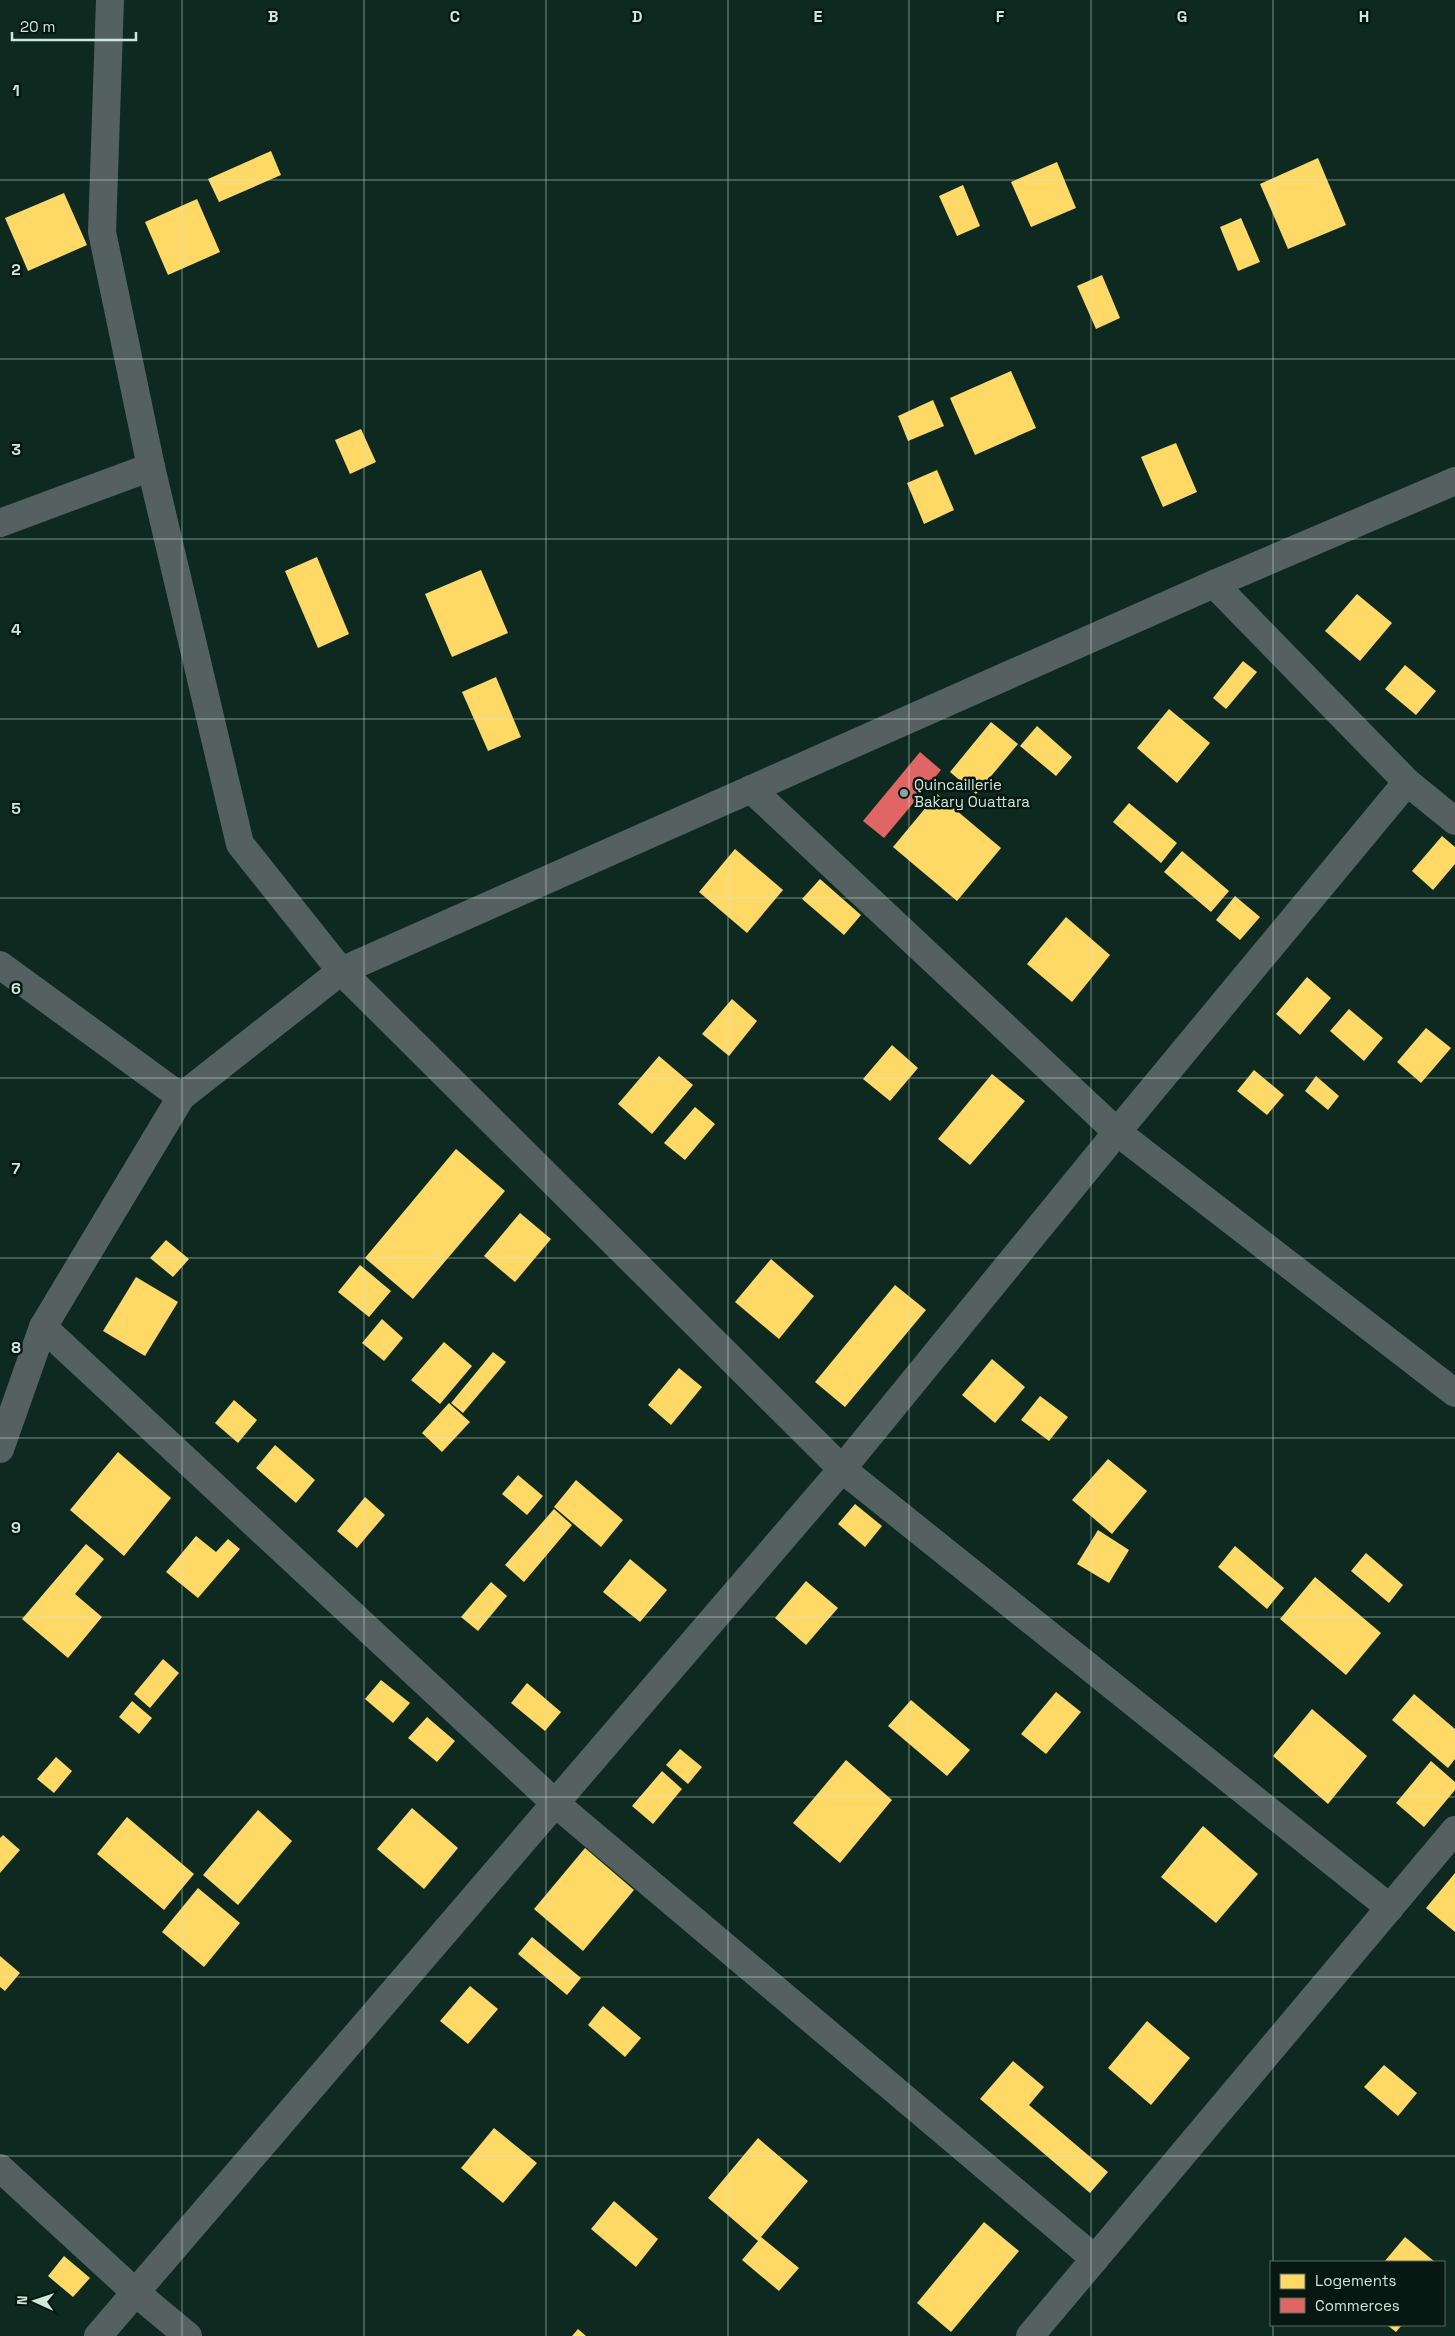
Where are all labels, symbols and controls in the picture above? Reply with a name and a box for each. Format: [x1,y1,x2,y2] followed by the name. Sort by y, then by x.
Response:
[268,6,278,27] text: B
[450,6,460,27] text: C
[632,6,642,27] text: D
[814,6,823,27] text: E
[996,6,1005,27] text: F
[1177,6,1187,27] text: G
[1359,6,1369,27] text: H
[12,10,136,42] scale bar
[20,17,55,36] text: 20 m
[12,80,20,101] text: 1
[11,259,21,280] text: 2
[11,439,21,460] text: 3
[11,619,21,640] text: 4
[914,775,1030,811] place label: Quincaillerie Bakary Ouattara
[898,787,910,799] marker: Quincaillerie Bakary Ouattara
[11,798,21,819] text: 5
[11,978,21,999] text: 6
[12,1158,21,1179] text: 7
[11,1337,21,1358] text: 8
[11,1517,21,1538] text: 9
[1270,2261,1445,2326] legend
[1315,2271,1397,2290] text: Logements
[10,2276,60,2326] north arrow
[13,2295,31,2305] text: N
[1315,2296,1400,2315] text: Commerces

